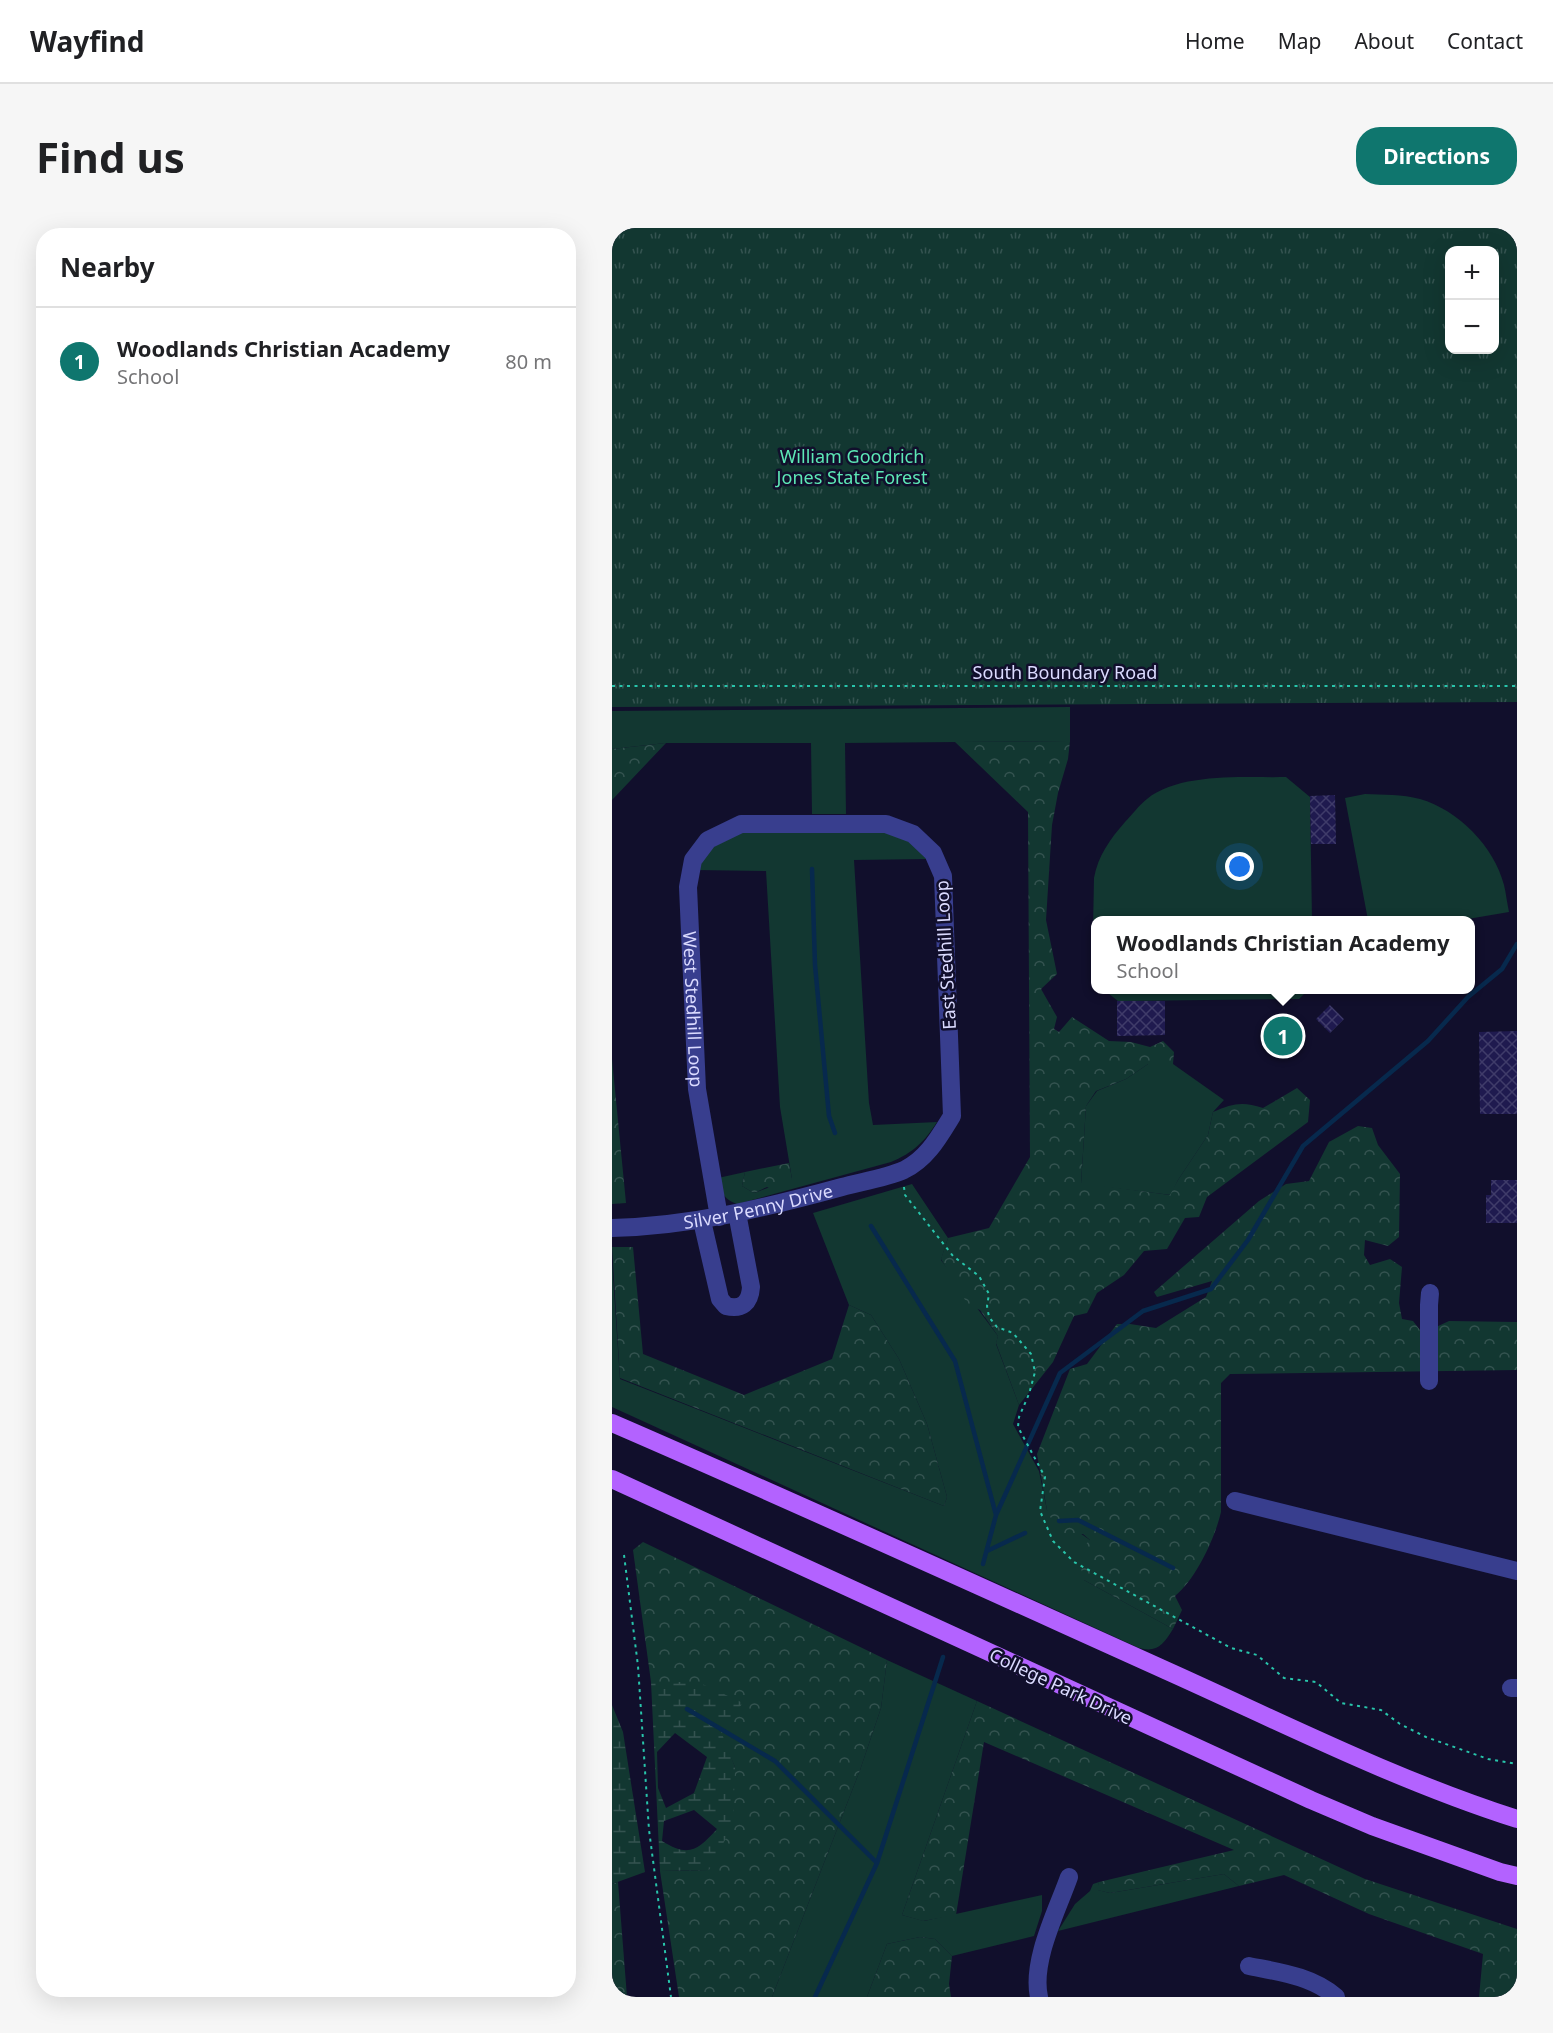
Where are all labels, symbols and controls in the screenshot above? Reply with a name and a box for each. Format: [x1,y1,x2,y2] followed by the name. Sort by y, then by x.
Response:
[30,22,144,60] text: Wayfind
[1185,27,1245,55] text: Home
[1278,27,1321,55] text: Map
[1354,27,1414,55] text: About
[1447,27,1523,55] text: Contact
[1356,127,1517,185] button: Directions
[36,128,185,185] text: Find us
[1445,246,1499,354] map controls
[1445,246,1499,300] button: +
[60,249,155,285] text: Nearby
[1445,300,1499,354] button: −
[117,333,450,363] text: Woodlands Christian Academy
[74,348,85,375] text: 1
[505,348,552,375] text: 80 m
[117,363,179,390] text: School
[775,444,928,489] park label: William Goodrich Jones State Forest
[973,660,1157,684] street label: South Boundary Road
[1225,852,1254,881] your location
[929,880,961,1030] street label: East Stedhill Loop
[1091,916,1475,994] popup
[1117,927,1449,957] text: Woodlands Christian Academy
[678,931,709,1088] street label: West Stedhill Loop
[1117,957,1179,984] text: School
[1264,1014,1302,1058] pin: 1
[682,1178,835,1234] street label: Silver Penny Drive
[986,1642,1136,1730] street label: College Park Drive

